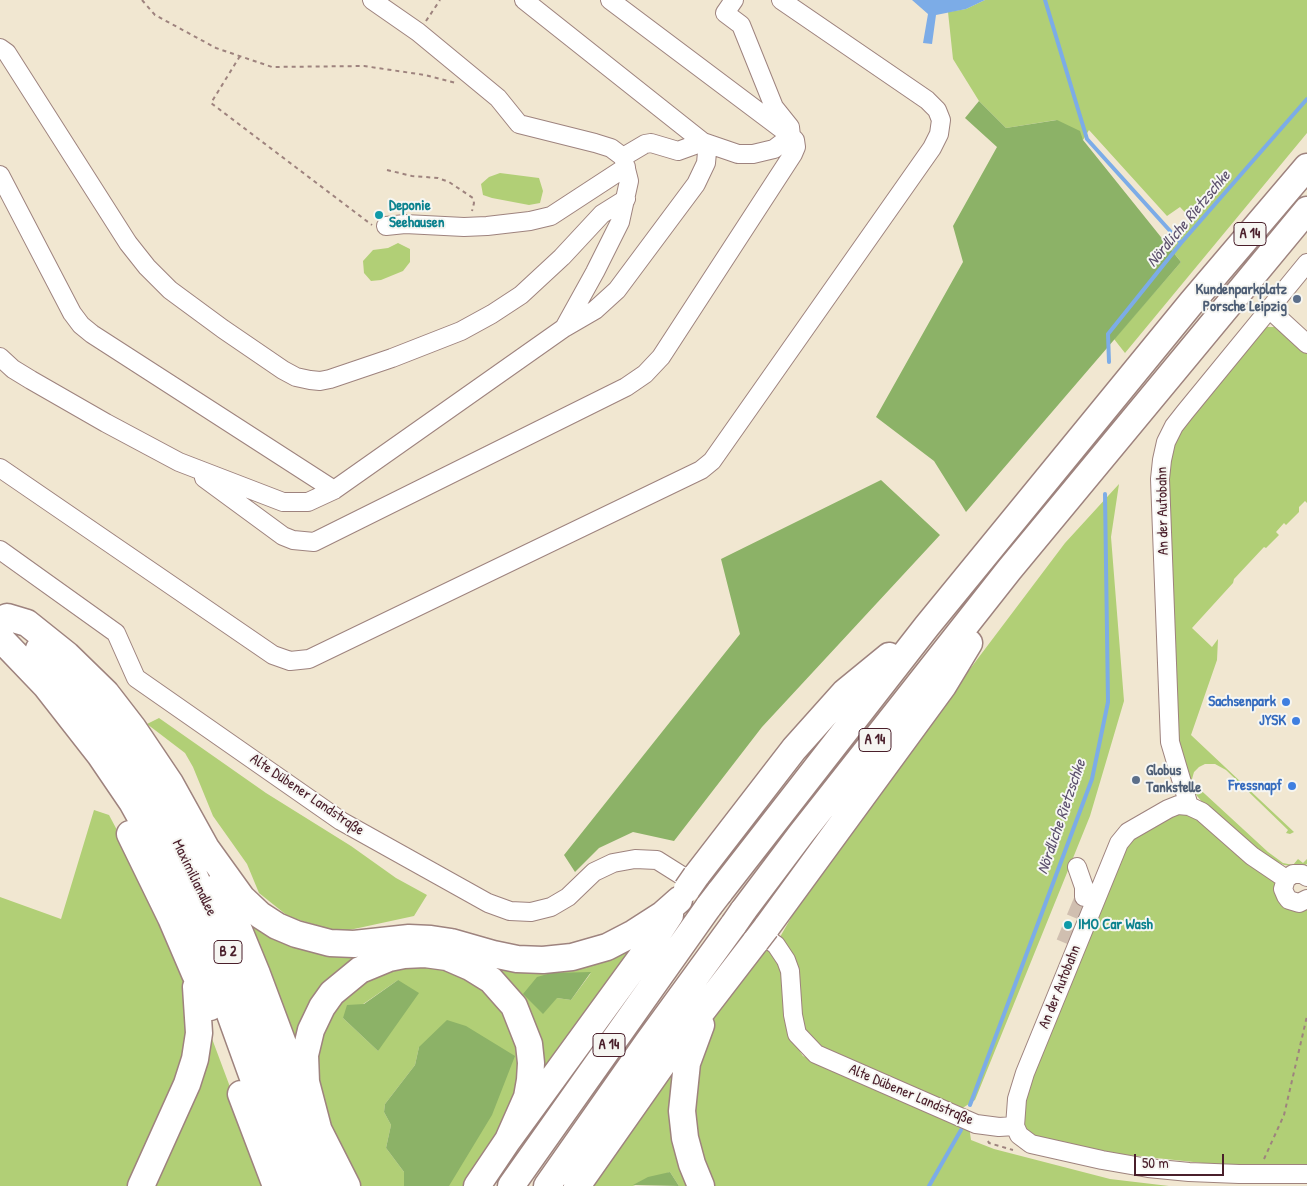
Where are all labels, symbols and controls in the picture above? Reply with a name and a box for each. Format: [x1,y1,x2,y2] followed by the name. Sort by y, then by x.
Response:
[1143,167,1235,271] water label: Nördliche Rietzschke
[389,197,445,232] place label: Deponie Seehausen
[373,209,385,221] marker: Deponie Seehausen
[1234,222,1266,245] road number: A 14
[1196,281,1287,316] place label: Kundenparkplatz Porsche Leipzig
[1291,293,1303,305] marker: Kundenparkplatz Porsche Leipzig
[1153,467,1173,555] street label: An der Autobahn
[1208,693,1276,711] place label: Sachsenpark
[1280,696,1292,708] marker: Sachsenpark
[1259,712,1286,730] place label: JYSK
[1290,715,1302,727] marker: JYSK
[859,728,891,752] road number: A 14
[247,750,367,840] street label: Alte Dübener Landstraße
[1033,757,1091,877] water label: Nördliche Rietzschke
[1146,762,1201,797] place label: Globus Tankstelle
[1130,774,1142,786] marker: Globus Tankstelle
[1229,777,1282,795] place label: Fressnapf
[1286,780,1298,792] marker: Fressnapf
[168,837,220,919] street label: Maximilianallee
[1078,916,1153,934] place label: IMO Car Wash
[1062,919,1074,931] marker: IMO Car Wash
[214,940,242,964] road number: B 2
[1035,943,1085,1031] street label: An der Autobahn
[593,1034,625,1056] road number: A 14
[846,1061,976,1129] street label: Alte Dübener Landstraße
[1137,1144,1227,1176] scale bar
[1142,1152,1169,1173] text: 50 m

